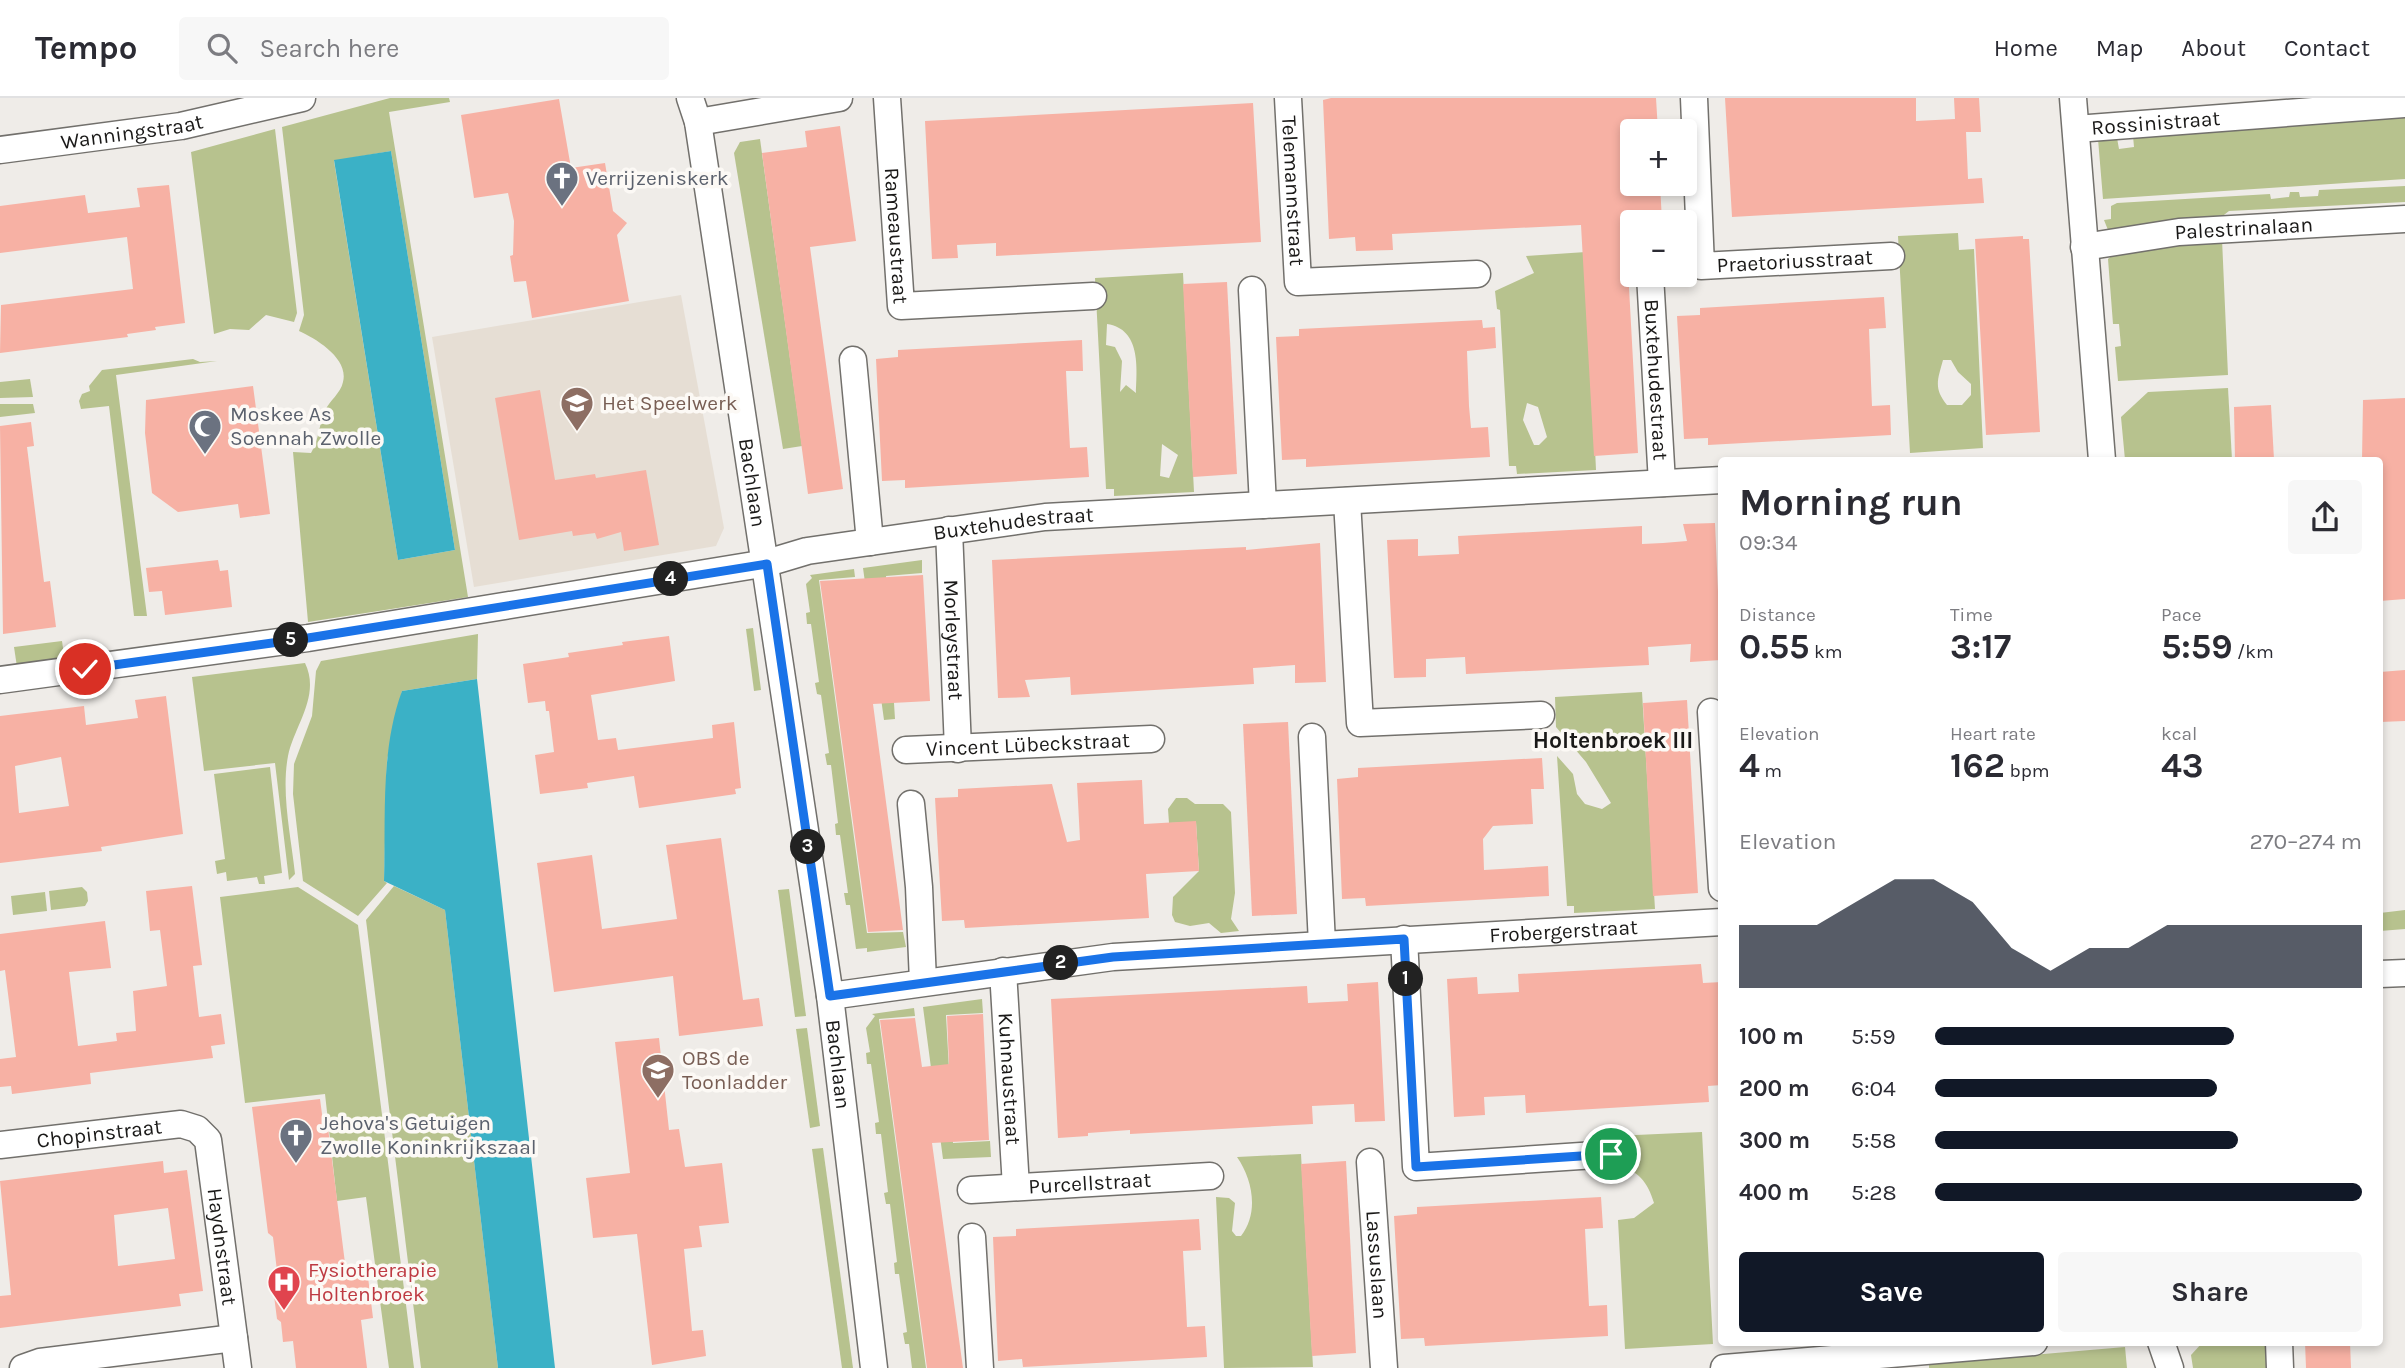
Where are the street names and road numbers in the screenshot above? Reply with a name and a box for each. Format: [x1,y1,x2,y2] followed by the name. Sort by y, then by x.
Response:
[2090,106,2221,140] street label: Rossinistraat
[59,109,205,154] street label: Wanningstraat
[1277,115,1309,267] street label: Telemannstraat
[880,167,913,305] street label: Rameaustraat
[2174,212,2314,244] street label: Palestrinalaan
[1716,245,1873,277] street label: Praetoriusstraat
[1639,299,1673,461] street label: Buxtehudestraat
[734,436,771,529] street label: Bachlaan
[932,502,1094,545] street label: Buxtehudestraat
[939,579,968,701] street label: Morleystraat
[925,728,1130,761] street label: Vincent Lübeckstraat
[1489,915,1638,947] street label: Frobergerstraat
[994,1012,1025,1146] street label: Kuhnaustraat
[821,1018,855,1110] street label: Bachlaan
[35,1114,163,1153] street label: Chopinstraat
[1028,1167,1152,1199] street label: Purcellstraat
[202,1186,242,1307] street label: Haydnstraat
[1361,1210,1393,1320] street label: Lassuslaan

